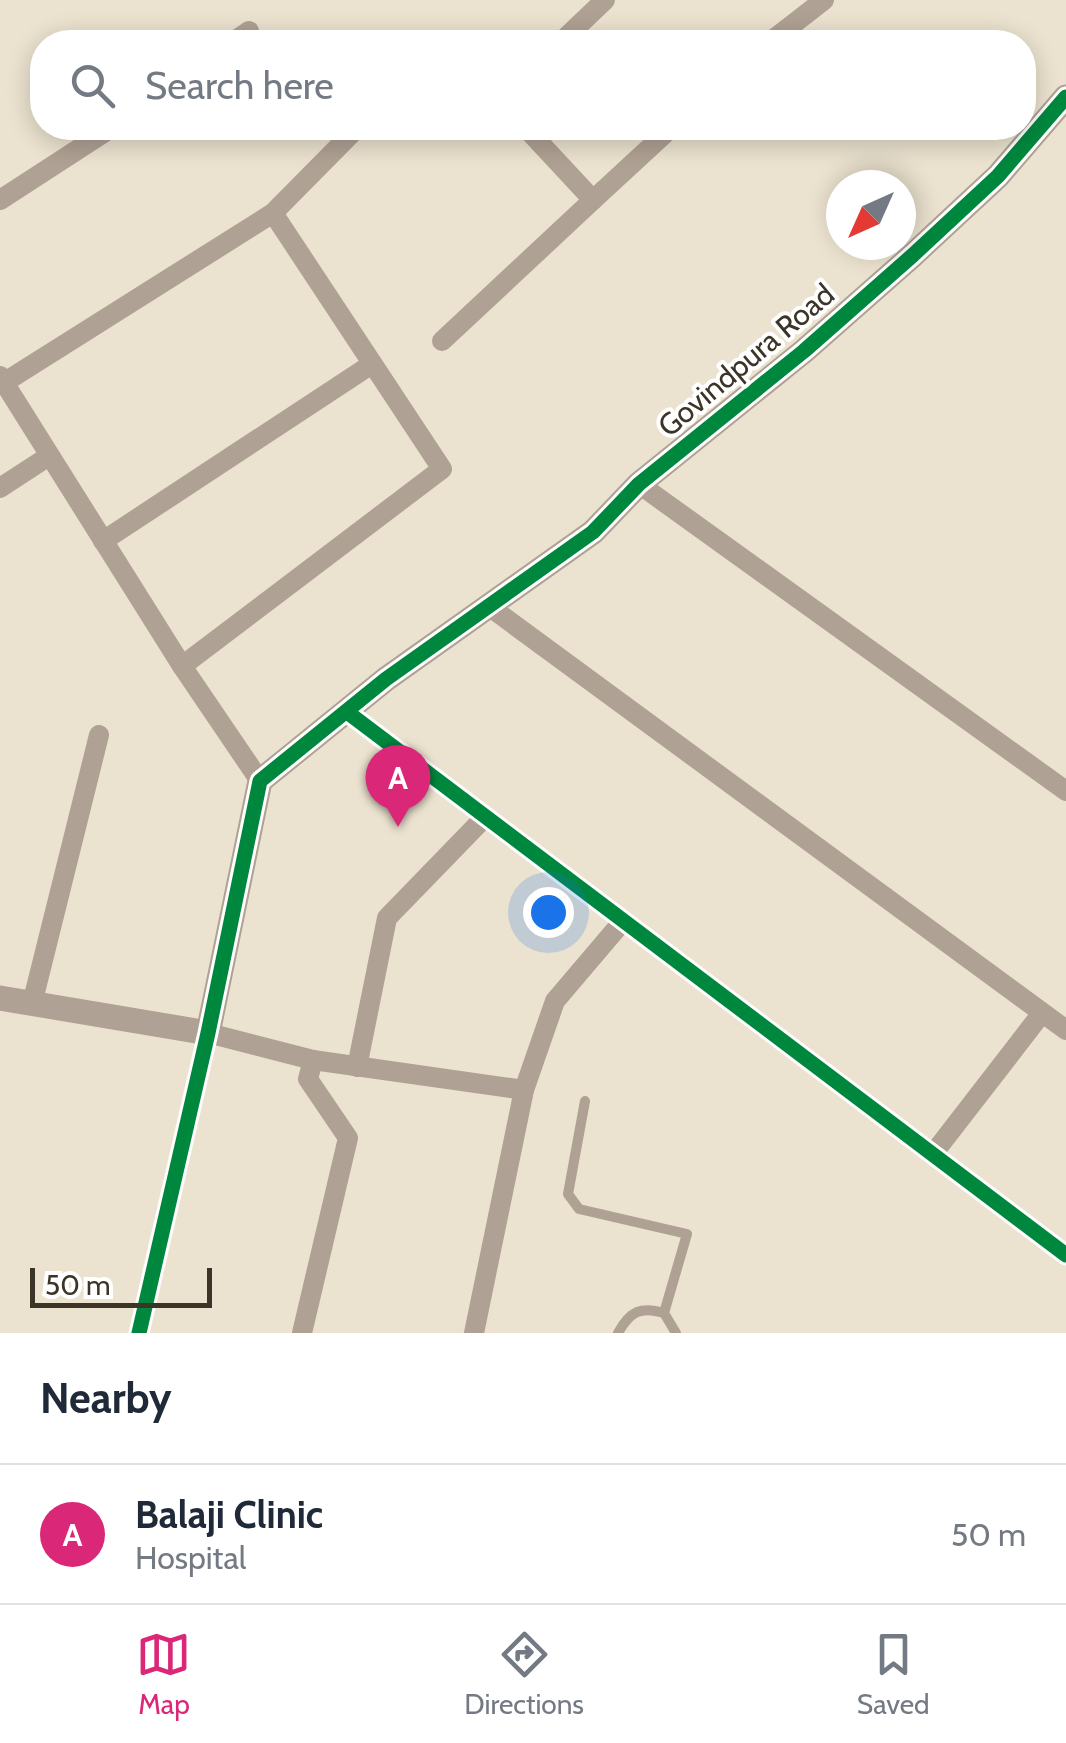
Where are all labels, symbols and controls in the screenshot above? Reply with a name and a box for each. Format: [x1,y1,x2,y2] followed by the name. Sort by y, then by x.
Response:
[30,30,1036,140] search box
[65,58,120,113] icon: search
[145,62,334,109] text: Search here
[826,170,916,260] north arrow
[650,276,842,444] street label: Govindpura Road
[366,744,430,827] pin: A
[523,887,574,938] your location
[30,1263,212,1308] scale bar
[45,1268,111,1302] text: 50 m
[40,1372,172,1424] text: Nearby
[135,1491,323,1538] text: Balaji Clinic
[62,1515,83,1554] text: A
[951,1515,1026,1554] text: 50 m
[135,1538,246,1577] text: Hospital
[136,1627,191,1721] tab: Map
[464,1627,584,1721] tab: Directions
[857,1627,930,1721] tab: Saved

